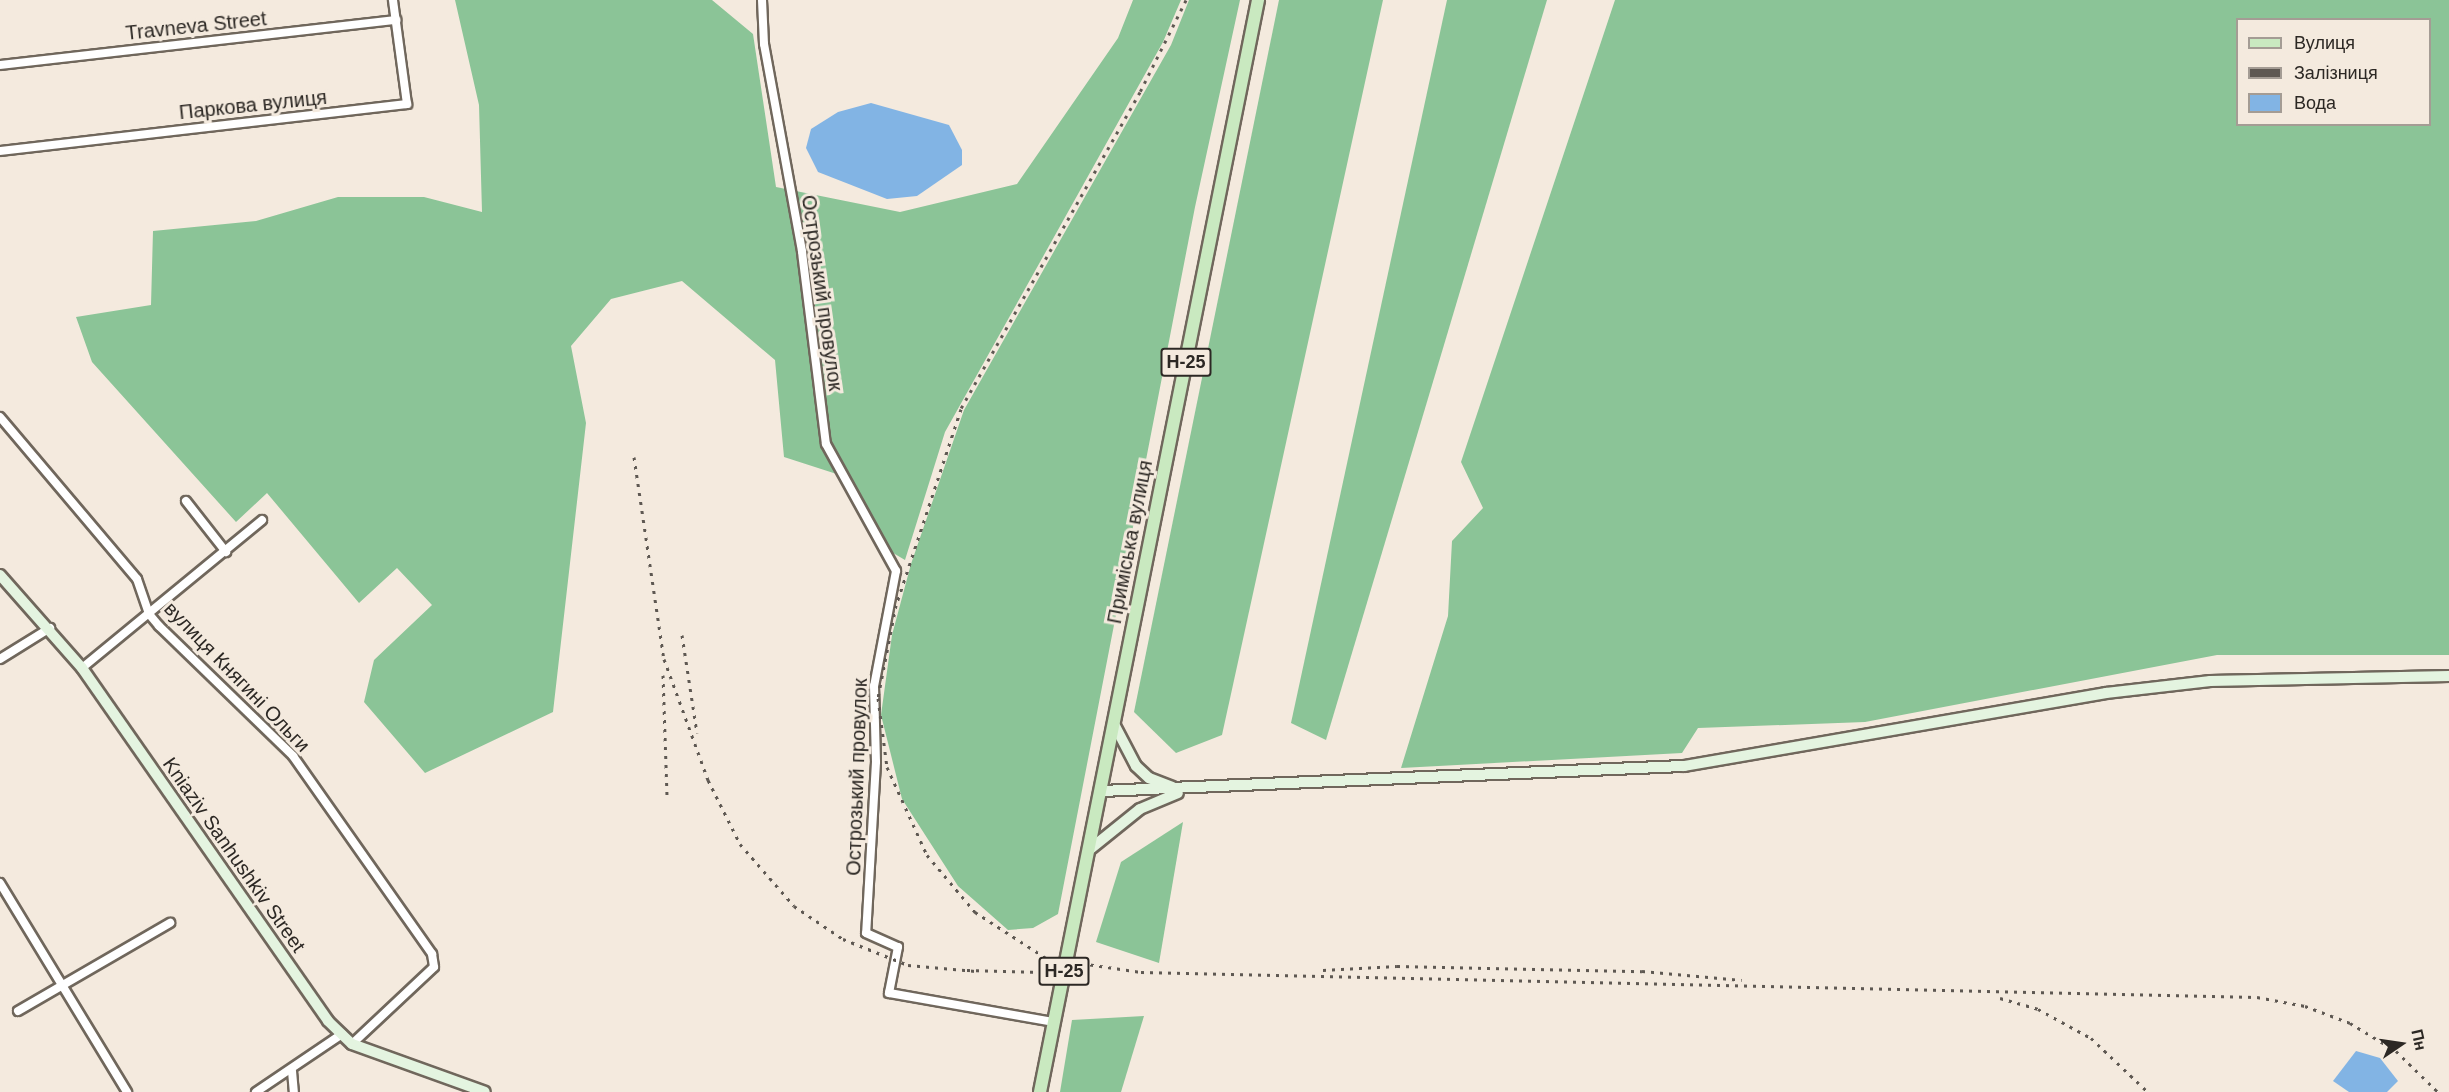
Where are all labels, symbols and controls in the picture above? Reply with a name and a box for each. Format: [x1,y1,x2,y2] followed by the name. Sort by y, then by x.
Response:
[124,7,268,45] street label: Travneva Street
[2236,18,2431,126] legend
[2294,33,2355,53] text: Вулиця
[2294,63,2378,83] text: Залізниця
[178,85,328,125] street label: Паркова вулиця
[2294,93,2336,113] text: Вода
[796,194,848,392] street label: Острозький провулок
[1159,347,1213,377] road number: Н-25
[1102,458,1158,626] street label: Приміська вулиця
[159,597,315,757] street label: вулиця Княгині Ольги
[842,678,872,876] street label: Острозький провулок
[158,753,310,957] street label: Kniaziv Sanhushkiv Street
[1037,956,1091,986] road number: Н-25
[2371,1014,2431,1074] north arrow
[2408,1028,2430,1052] text: Пн

